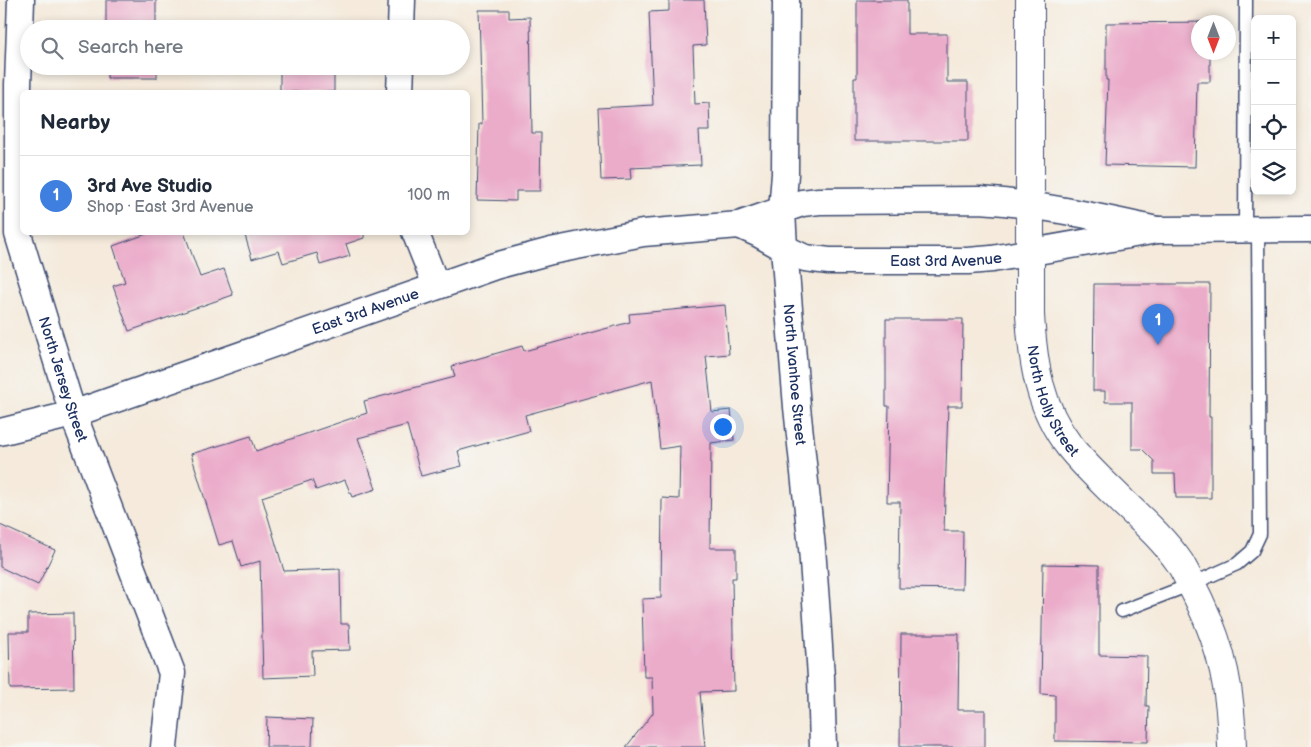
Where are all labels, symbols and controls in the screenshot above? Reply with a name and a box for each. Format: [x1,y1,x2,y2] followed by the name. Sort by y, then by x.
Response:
[1191,15,1236,60] north arrow
[1251,15,1296,195] map controls
[1251,15,1296,60] button: +
[20,20,470,75] search box
[38,34,66,62] icon: search
[78,36,183,59] text: Search here
[1251,60,1296,105] button: −
[1251,105,1296,150] button: locate
[40,110,110,135] text: Nearby
[1251,150,1296,195] button: layers
[87,175,212,198] text: 3rd Ave Studio
[53,186,59,205] text: 1
[407,186,450,205] text: 100 m
[87,198,254,217] text: Shop · East 3rd Avenue
[890,248,1004,271] street label: East 3rd Avenue
[310,284,422,339] street label: East 3rd Avenue
[779,303,810,446] street label: North Ivanhoe Street
[1142,304,1174,345] pin: 1
[34,314,92,445] street label: North Jersey Street
[1023,344,1083,461] street label: North Holly Street
[710,414,736,440] your location

